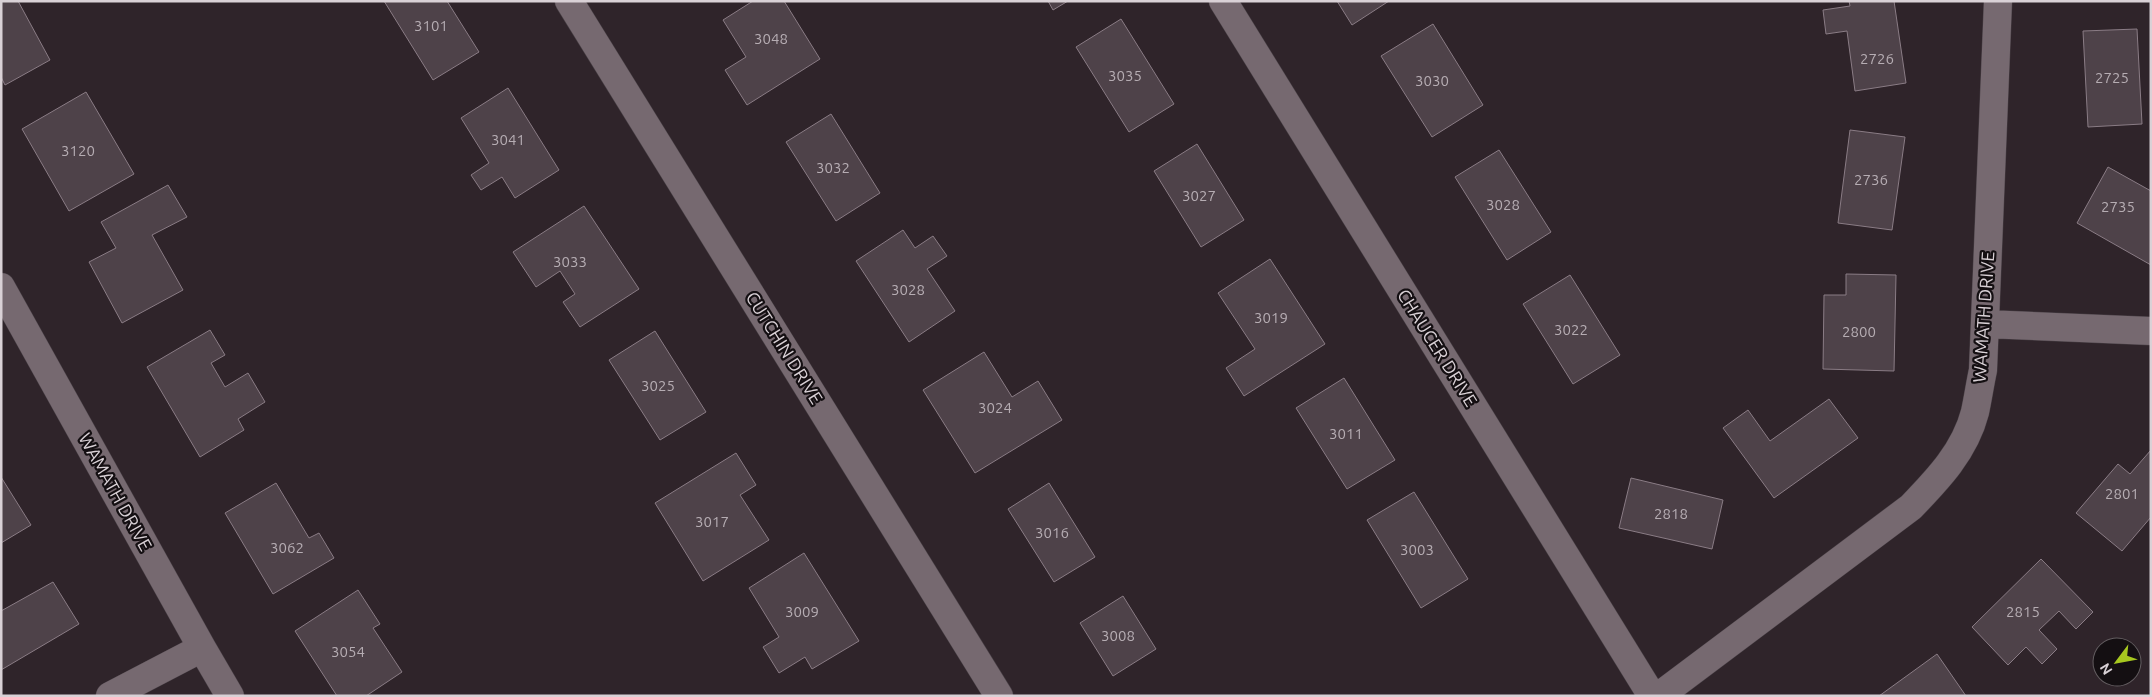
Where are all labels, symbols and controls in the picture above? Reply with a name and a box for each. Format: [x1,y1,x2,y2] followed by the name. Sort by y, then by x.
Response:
[414,17,448,34] house number: 3101
[754,30,788,47] house number: 3048
[1860,50,1894,67] house number: 2726
[1108,67,1142,84] house number: 3035
[2095,69,2129,86] house number: 2725
[1415,72,1449,89] house number: 3030
[491,131,525,148] house number: 3041
[61,142,95,159] house number: 3120
[816,159,850,176] house number: 3032
[1854,171,1888,188] house number: 2736
[1182,187,1216,204] house number: 3027
[1486,196,1520,213] house number: 3028
[2101,198,2135,215] house number: 2735
[1968,251,1998,383] street label: WAMATH DRIVE
[553,253,587,270] house number: 3033
[891,281,925,298] house number: 3028
[1394,285,1482,410] street label: CHAUCER DRIVE
[742,288,827,407] street label: CUTCHIN DRIVE
[1254,309,1288,326] house number: 3019
[1554,321,1588,338] house number: 3022
[1842,323,1876,340] house number: 2800
[641,377,675,394] house number: 3025
[978,399,1012,416] house number: 3024
[1329,425,1363,442] house number: 3011
[75,429,156,554] street label: WAMATH DRIVE
[2105,485,2139,502] house number: 2801
[1654,505,1688,522] house number: 2818
[695,513,729,530] house number: 3017
[1035,524,1069,541] house number: 3016
[270,539,304,556] house number: 3062
[1400,541,1434,558] house number: 3003
[785,603,819,620] house number: 3009
[2006,603,2040,620] house number: 2815
[1101,627,1135,644] house number: 3008
[2092,637,2142,687] north arrow
[331,643,365,660] house number: 3054
[2096,660,2116,678] text: N

